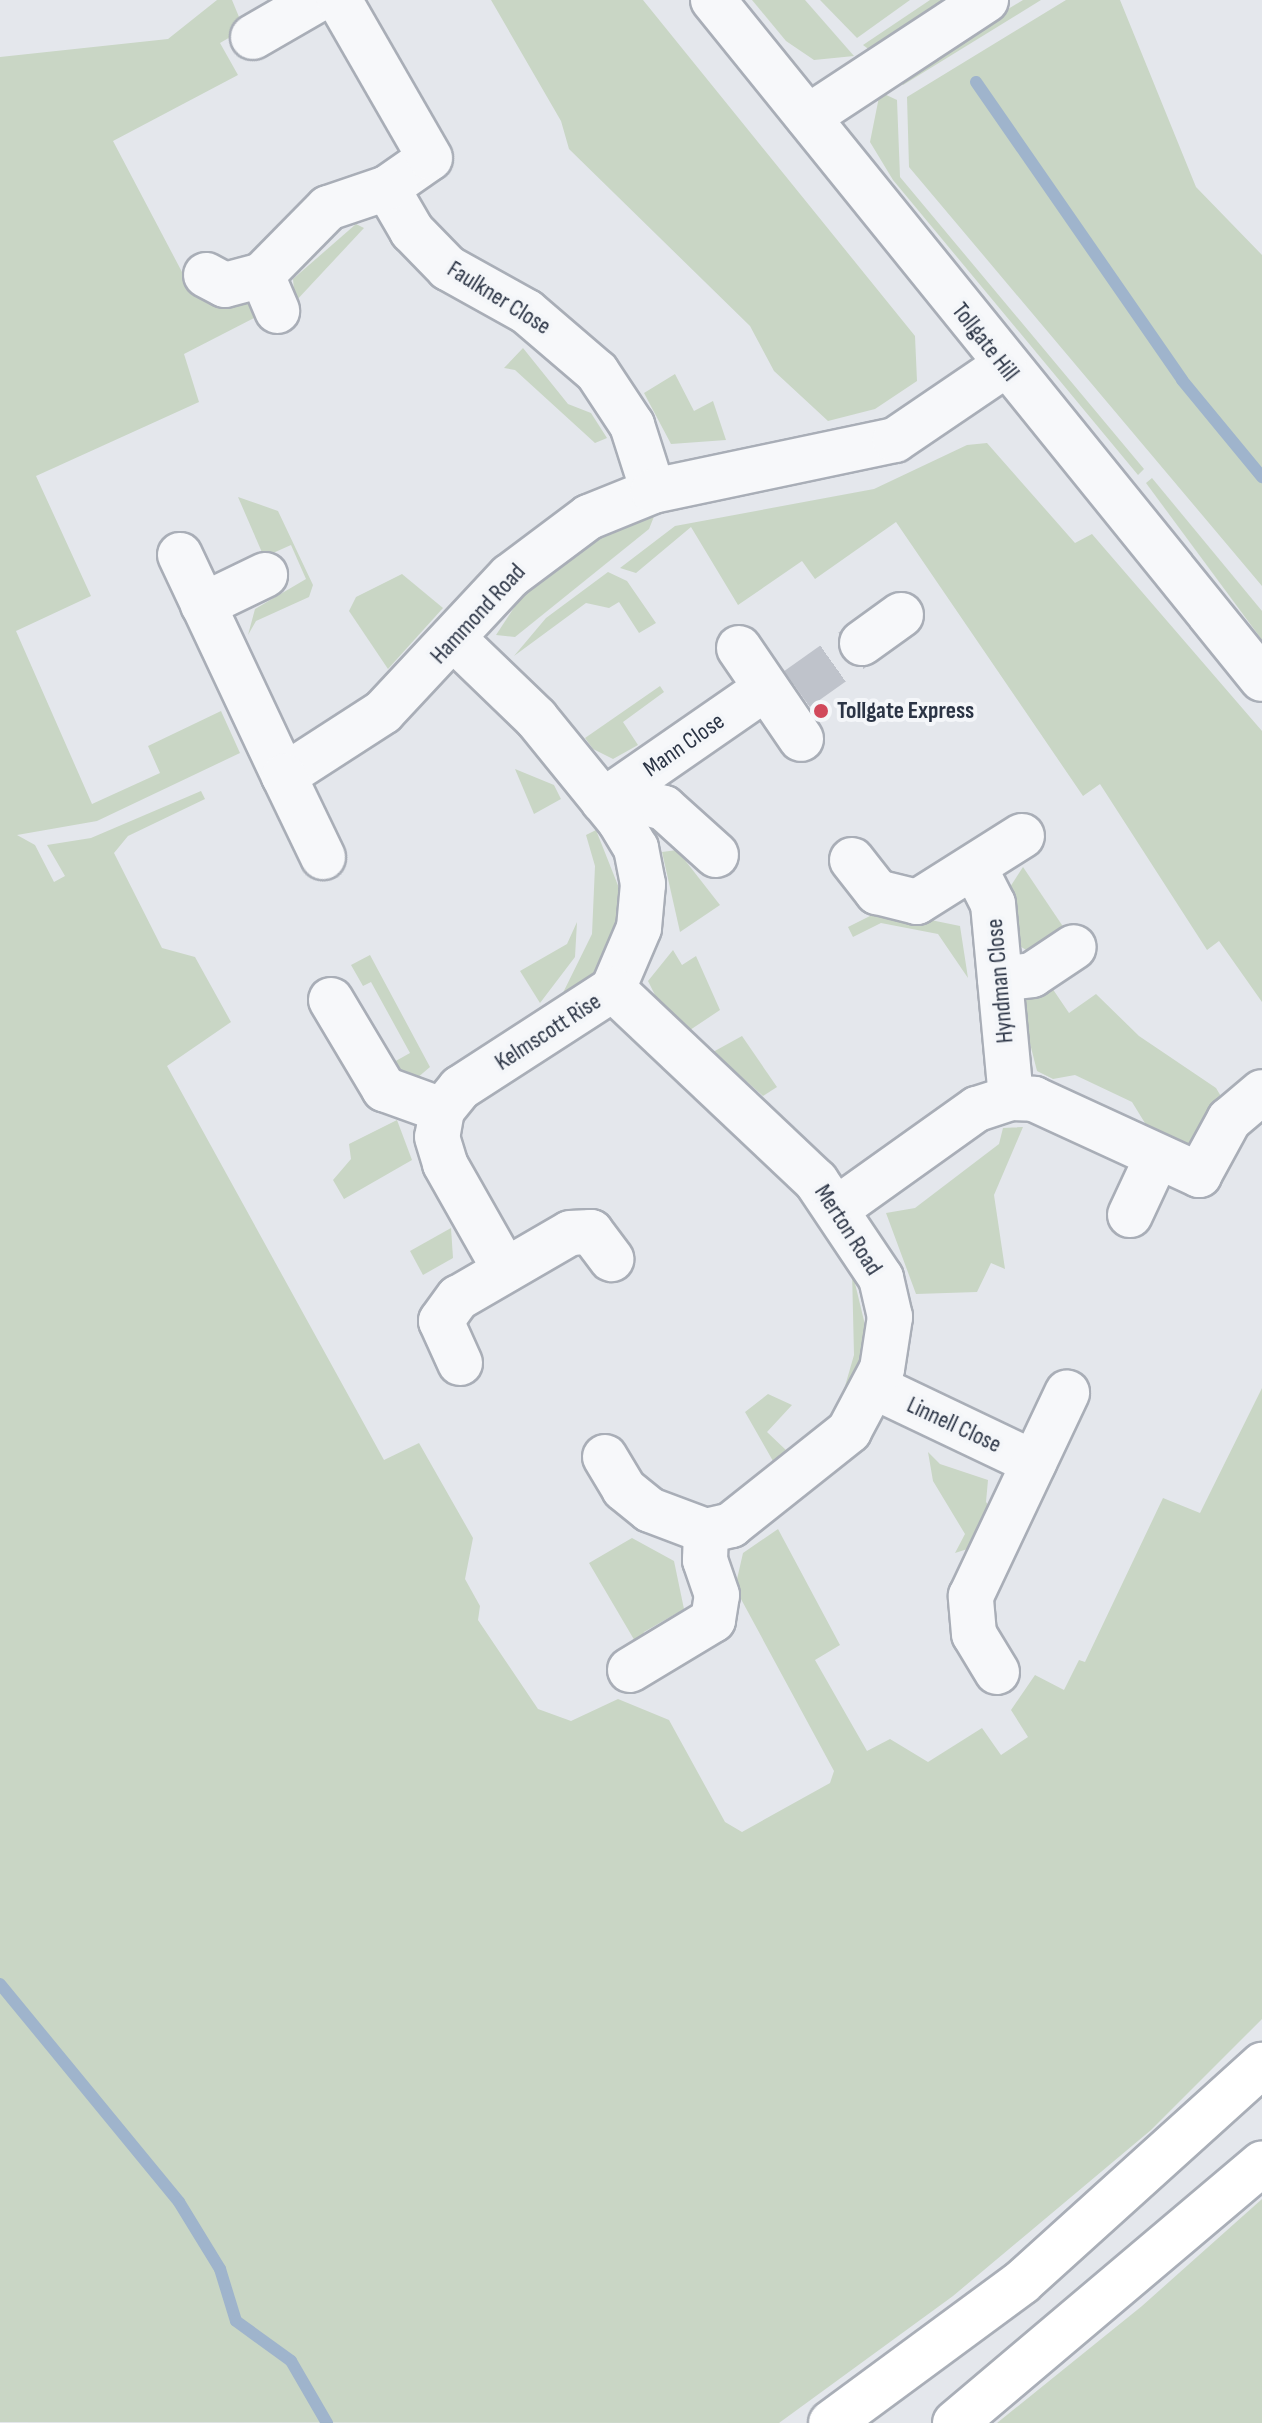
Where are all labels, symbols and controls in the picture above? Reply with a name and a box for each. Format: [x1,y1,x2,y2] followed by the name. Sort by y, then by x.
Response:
[442,255,556,341] street label: Faulkner Close
[945,297,1025,387] street label: Tollgate Hill
[424,558,532,670] street label: Hammond Road
[837,697,974,725] place label: Tollgate Express
[812,702,830,720] marker: Tollgate Express
[638,707,730,783] street label: Mann Close
[980,918,1020,1044] street label: Hyndman Close
[490,987,606,1077] street label: Kelmscott Rise
[808,1179,888,1281] street label: Merton Road
[902,1391,1006,1459] street label: Linnell Close

